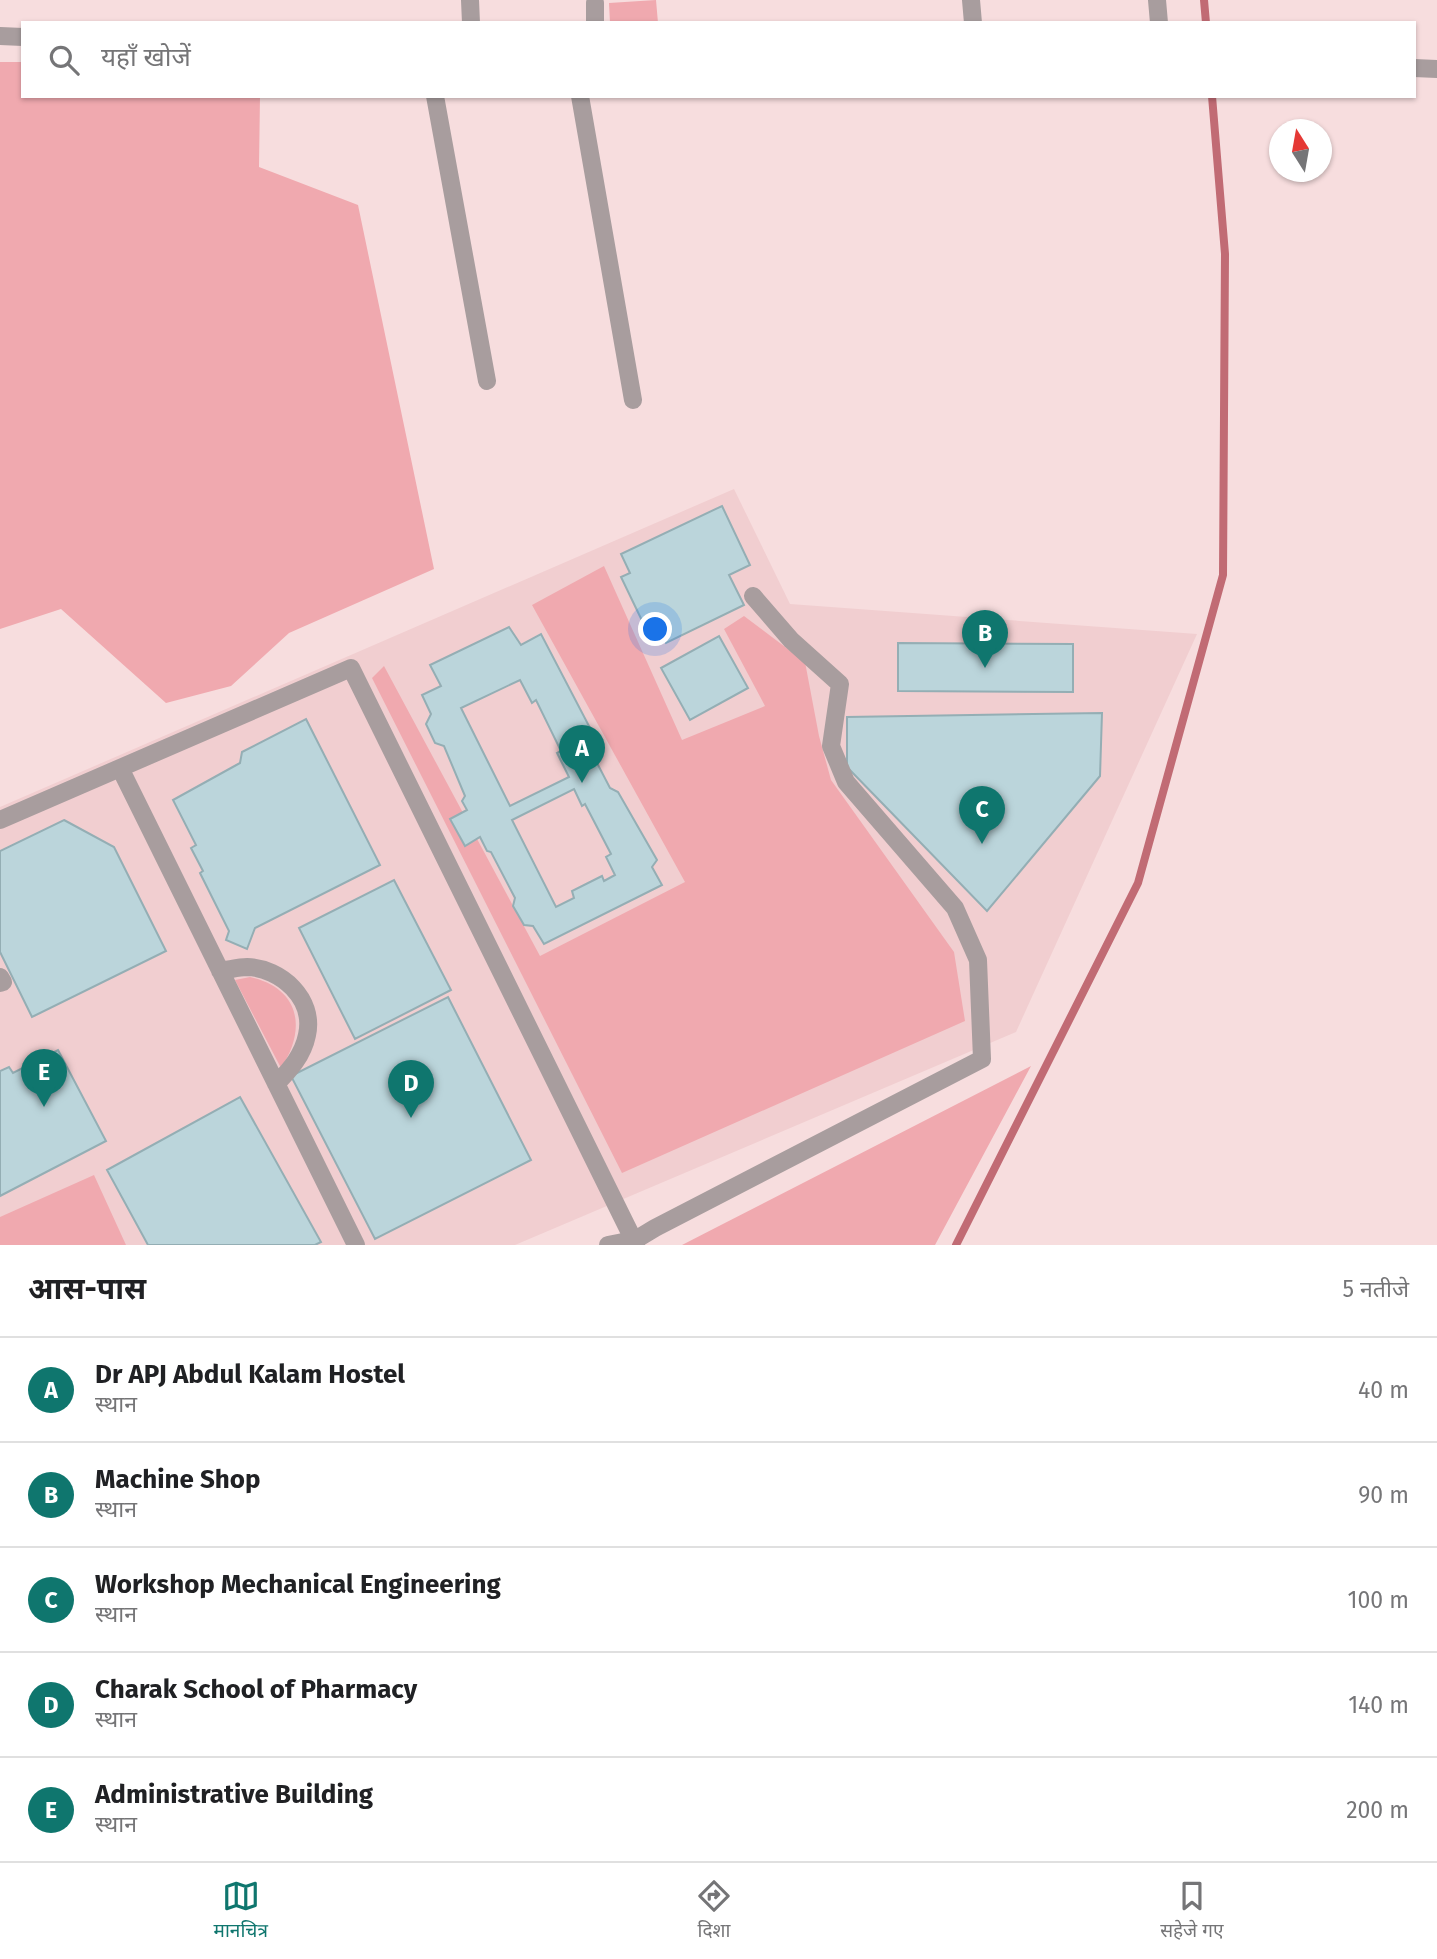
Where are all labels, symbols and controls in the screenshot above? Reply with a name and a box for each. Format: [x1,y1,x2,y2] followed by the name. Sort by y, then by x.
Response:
[21,21,1416,98] search box
[45,41,83,79] icon: search
[101,42,191,73] text: यहाँ खोजें
[1269,119,1332,182] north arrow
[962,610,1008,668] pin: B
[638,612,672,646] your location
[559,725,605,783] pin: A
[959,786,1005,844] pin: C
[21,1049,67,1107] pin: E
[388,1060,434,1118] pin: D
[28,1271,146,1307] text: आस-पास
[1342,1275,1409,1303] text: 5 नतीजे
[95,1359,405,1390] text: Dr APJ Abdul Kalam Hostel
[44,1376,58,1404] text: A
[1358,1376,1409,1404] text: 40 m
[95,1390,137,1418] text: स्थान
[95,1464,261,1495] text: Machine Shop
[44,1481,58,1509] text: B
[1358,1481,1409,1509] text: 90 m
[95,1495,137,1523] text: स्थान
[95,1569,501,1600] text: Workshop Mechanical Engineering
[44,1586,58,1614] text: C
[1348,1586,1409,1614] text: 100 m
[95,1600,137,1628] text: स्थान
[95,1674,417,1705] text: Charak School of Pharmacy
[44,1691,58,1719] text: D
[1348,1691,1409,1719] text: 140 m
[95,1705,137,1733] text: स्थान
[95,1779,373,1810] text: Administrative Building
[45,1796,57,1824] text: E
[1346,1796,1409,1824] text: 200 m
[95,1810,137,1838] text: स्थान
[214,1877,268,1945] tab: मानचित्र
[695,1877,733,1945] tab: दिशा
[1160,1877,1223,1945] tab: सहेजे गए

